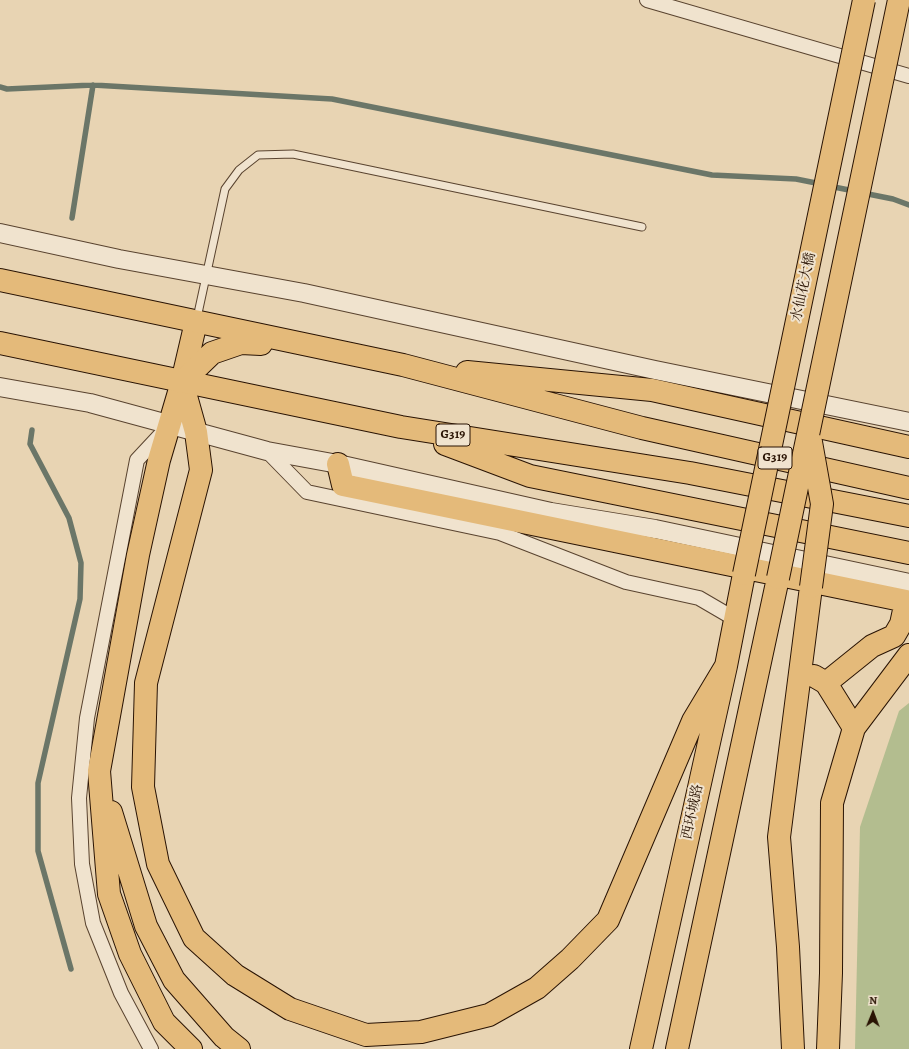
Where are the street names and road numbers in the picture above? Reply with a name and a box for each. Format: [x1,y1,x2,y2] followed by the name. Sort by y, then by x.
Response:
[789,251,819,323] street label: 水仙花大橋
[436,424,470,446] road number: G319
[758,447,792,469] road number: G319
[679,783,707,841] street label: 西环城路

